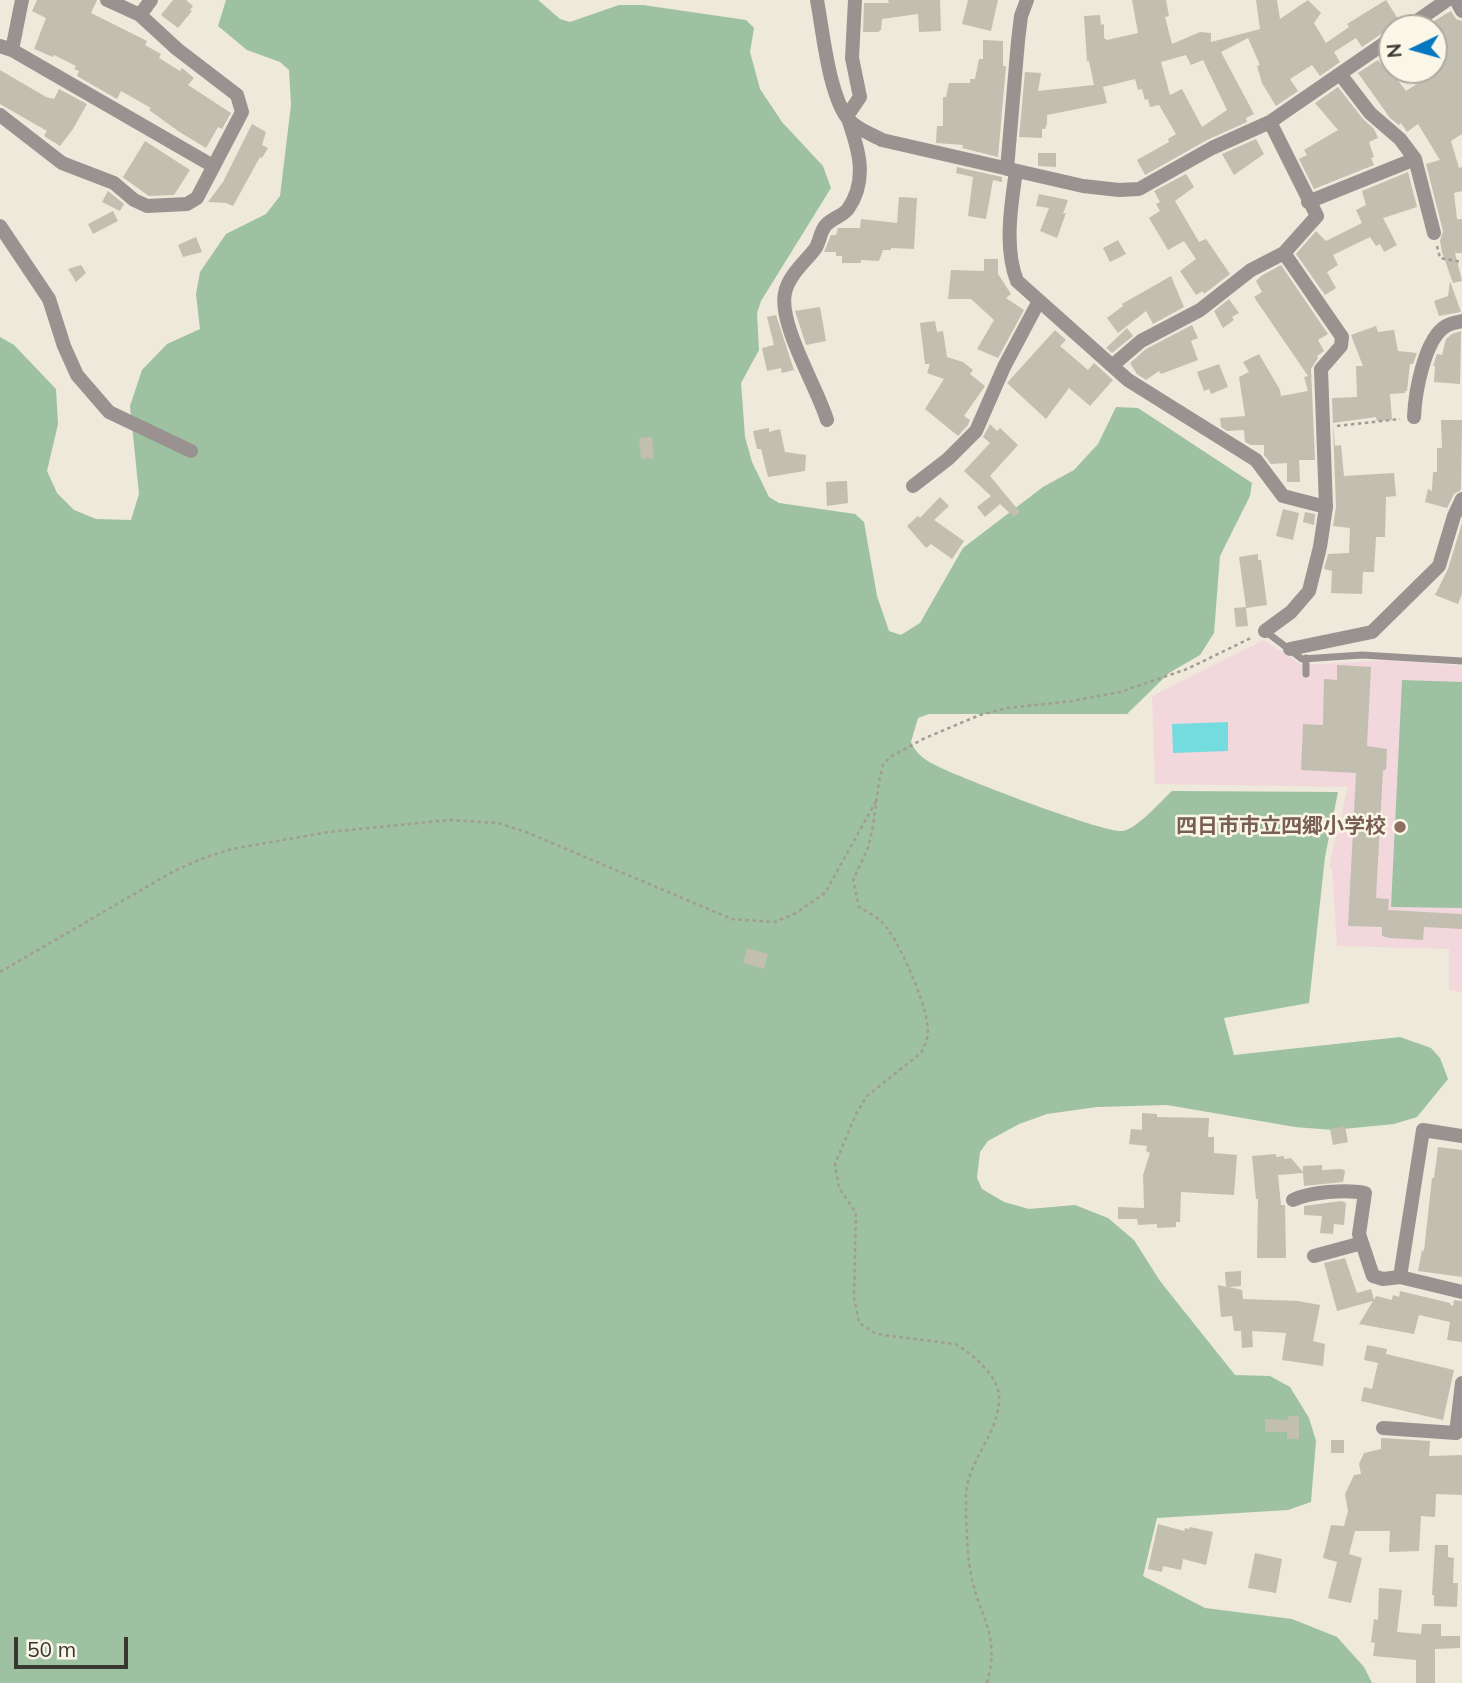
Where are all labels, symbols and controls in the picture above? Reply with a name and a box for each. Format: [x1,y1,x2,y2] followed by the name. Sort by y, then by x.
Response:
[1378,14,1448,84] north arrow
[1381,42,1407,59] text: N
[1176,814,1386,840] place label: 四日市市立四郷小学校
[1392,819,1408,835] marker: 四日市市立四郷小学校
[18,1624,131,1668] scale bar
[27,1636,76,1662] text: 50 m

